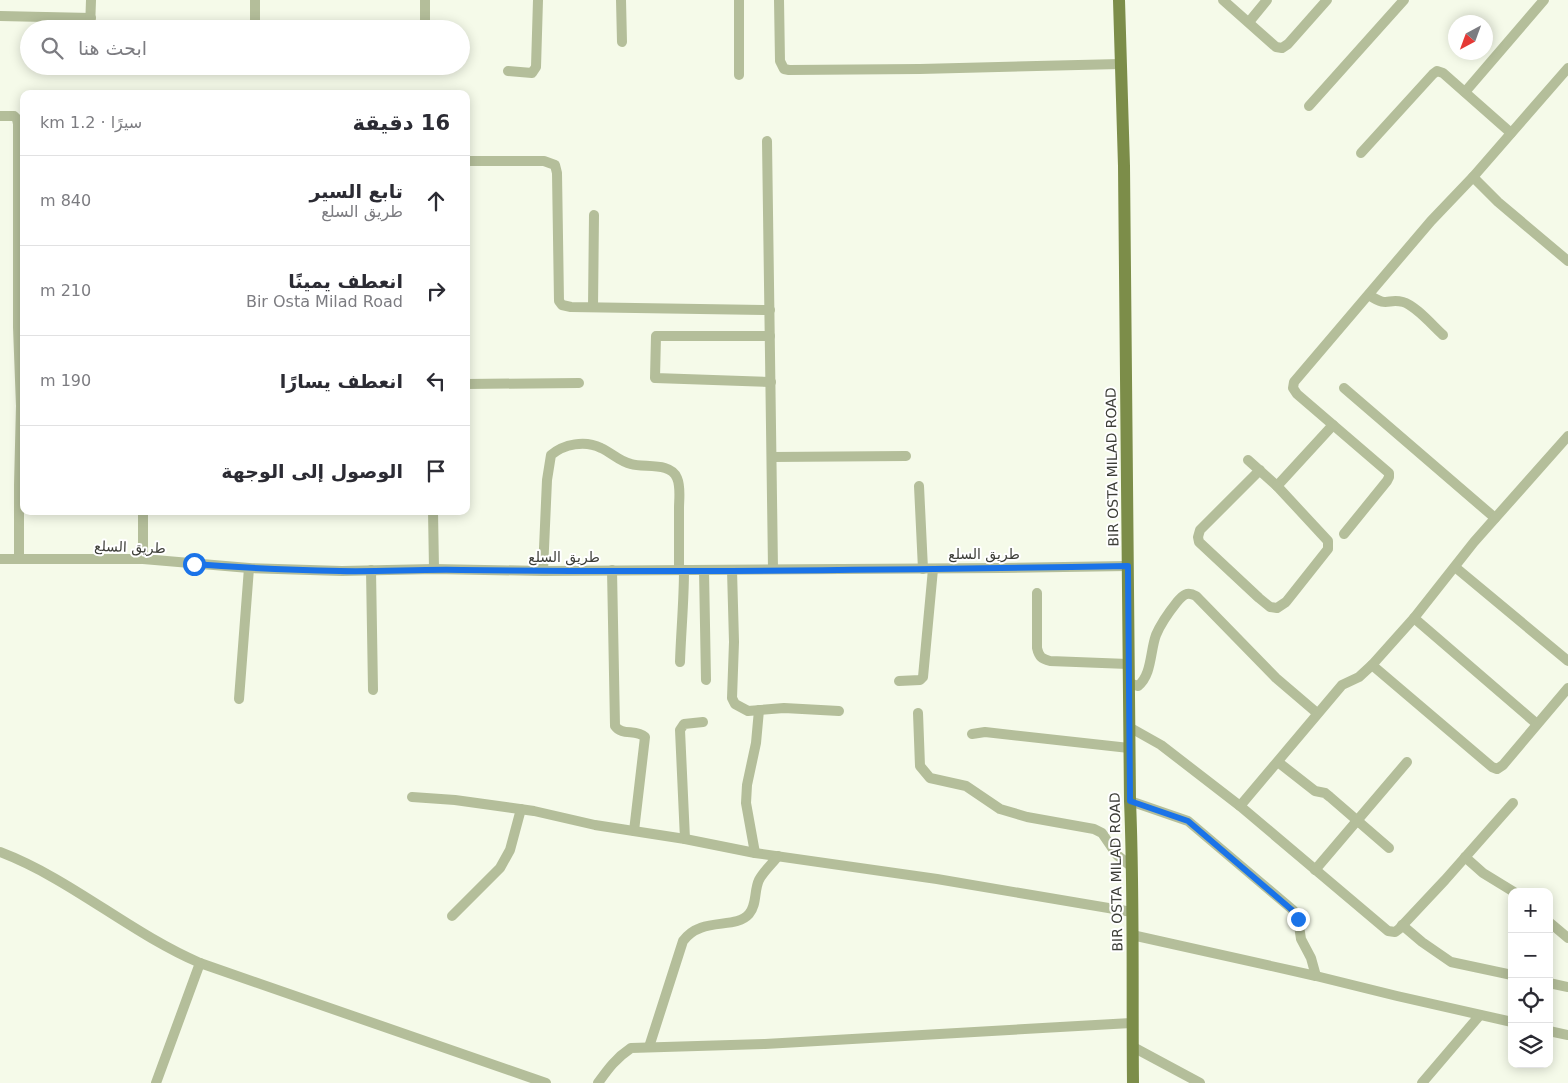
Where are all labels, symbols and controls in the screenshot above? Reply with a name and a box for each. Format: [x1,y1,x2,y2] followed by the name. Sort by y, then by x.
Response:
[1448,15,1493,60] north arrow
[20,20,470,75] search box
[38,34,66,62] icon: search
[78,37,147,59] text: ابحث هنا
[353,111,450,135] text: 16 دقيقة
[40,113,142,132] text: سيرًا · 1.2 km
[309,180,403,202] text: تابع السير
[422,187,450,215] icon: ahead
[40,191,91,210] text: 840 m
[321,202,403,221] text: طريق السلع
[288,270,403,292] text: انعطف يمينًا
[422,277,450,305] icon: right
[40,281,91,300] text: 210 m
[246,292,403,311] text: Bir Osta Milad Road
[422,367,450,395] icon: left
[280,370,403,392] text: انعطف يسارًا
[40,371,91,390] text: 190 m
[1103,387,1121,547] street label: BIR OSTA MILAD ROAD
[422,457,450,485] icon: arrive
[221,460,403,482] text: الوصول إلى الوجهة
[94,538,166,557] street label: طريق السلع
[948,546,1020,563] street label: طريق السلع
[528,549,600,566] street label: طريق السلع
[183,553,206,576] route start
[1107,792,1125,952] street label: BIR OSTA MILAD ROAD
[1508,888,1553,1068] map controls
[1508,888,1553,933] button: +
[1287,908,1310,931] route end
[1508,933,1553,978] button: −
[1508,978,1553,1023] button: locate
[1508,1023,1553,1068] button: layers

